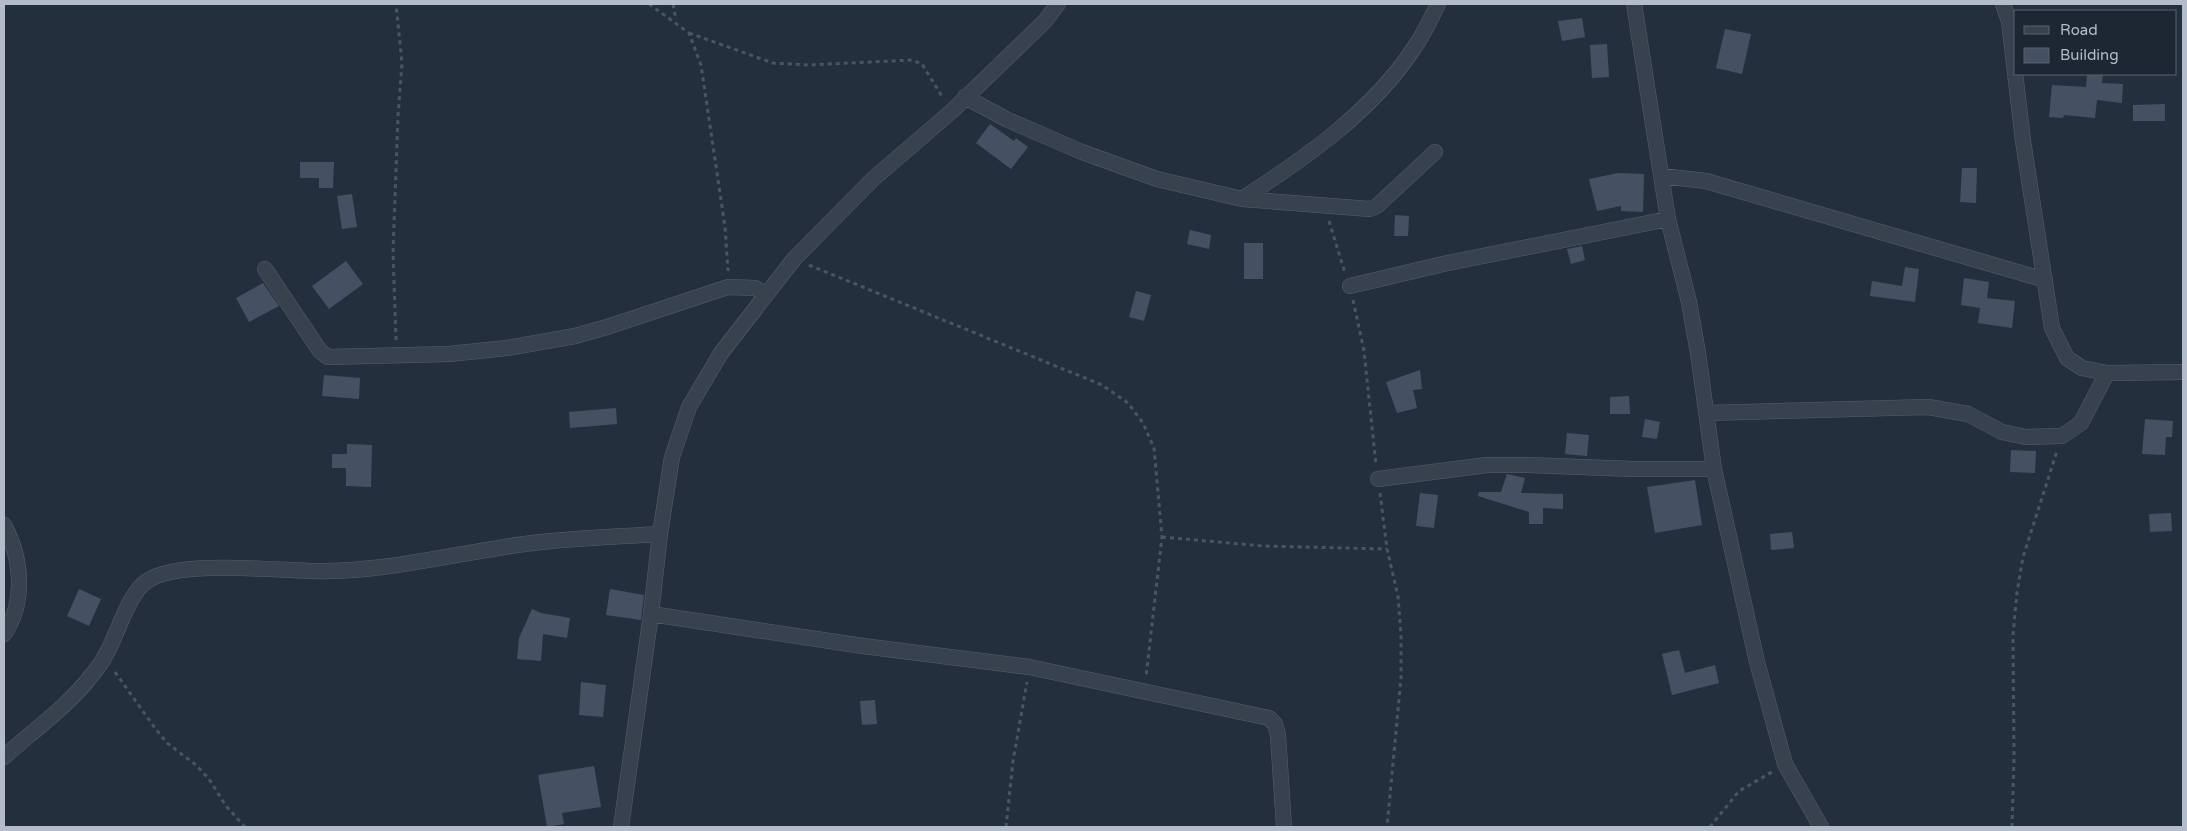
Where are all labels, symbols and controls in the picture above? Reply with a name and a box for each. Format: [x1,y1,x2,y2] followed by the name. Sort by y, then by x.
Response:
[2014,10,2177,75] legend
[2060,21,2098,39] text: Road
[2060,46,2119,64] text: Building

